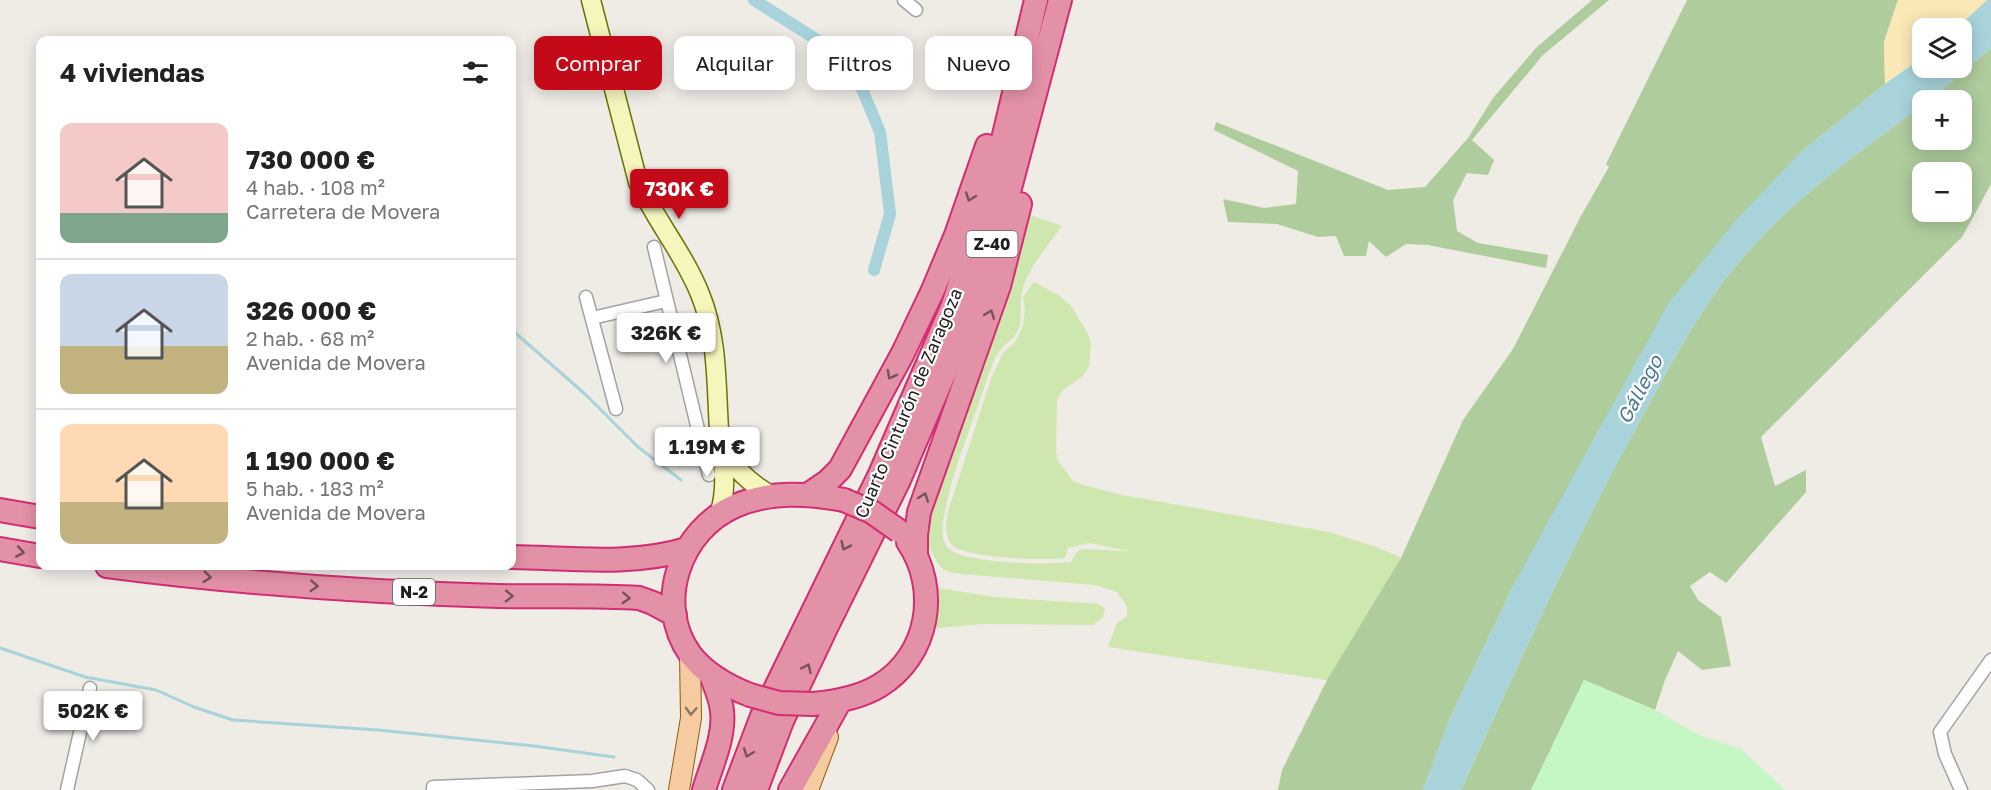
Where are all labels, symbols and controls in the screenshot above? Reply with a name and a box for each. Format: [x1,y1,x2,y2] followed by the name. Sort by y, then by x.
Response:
[1912,18,1972,222] map controls
[1912,18,1972,78] button: layers
[534,36,662,90] chip: Comprar
[674,36,795,90] chip: Alquilar
[807,36,913,90] chip: Filtros
[925,36,1032,90] chip: Nuevo
[459,56,492,89] icon: filters
[60,57,205,88] text: 4 viviendas
[1912,90,1972,150] button: +
[246,144,375,175] text: 730 000 €
[108,147,180,219] icon: home
[1912,162,1972,222] button: −
[630,169,728,220] pin: 730K €
[246,175,385,199] text: 4 hab. · 108 m²
[644,176,714,200] text: 730K €
[964,192,977,202] one-way arrow
[246,199,440,223] text: Carretera de Movera
[966,231,1018,257] road number: Z-40
[849,285,967,521] street label: Cuarto Cinturón de Zaragoza
[246,295,376,326] text: 326 000 €
[108,298,180,370] icon: home
[982,309,995,319] one-way arrow
[617,313,715,364] pin: 326K €
[631,320,701,344] text: 326K €
[246,326,374,350] text: 2 hab. · 68 m²
[246,350,426,374] text: Avenida de Movera
[1611,350,1668,428] water label: Gállego
[887,369,898,380] one-way arrow
[652,427,762,478] pin: 1.19M €
[669,434,745,458] text: 1.19M €
[246,445,395,476] text: 1 190 000 €
[108,448,180,520] icon: home
[246,476,384,500] text: 5 hab. · 183 m²
[917,492,930,503] one-way arrow
[246,500,426,524] text: Avenida de Movera
[841,539,853,550] one-way arrow
[16,546,25,558] one-way arrow
[203,571,212,583] one-way arrow
[393,579,435,605] road number: N-2
[310,580,319,593] one-way arrow
[504,590,513,602] one-way arrow
[621,591,630,604] one-way arrow
[800,663,812,674] one-way arrow
[44,691,142,742] pin: 502K €
[58,698,129,722] text: 502K €
[685,707,698,716] one-way arrow
[743,747,755,758] one-way arrow

